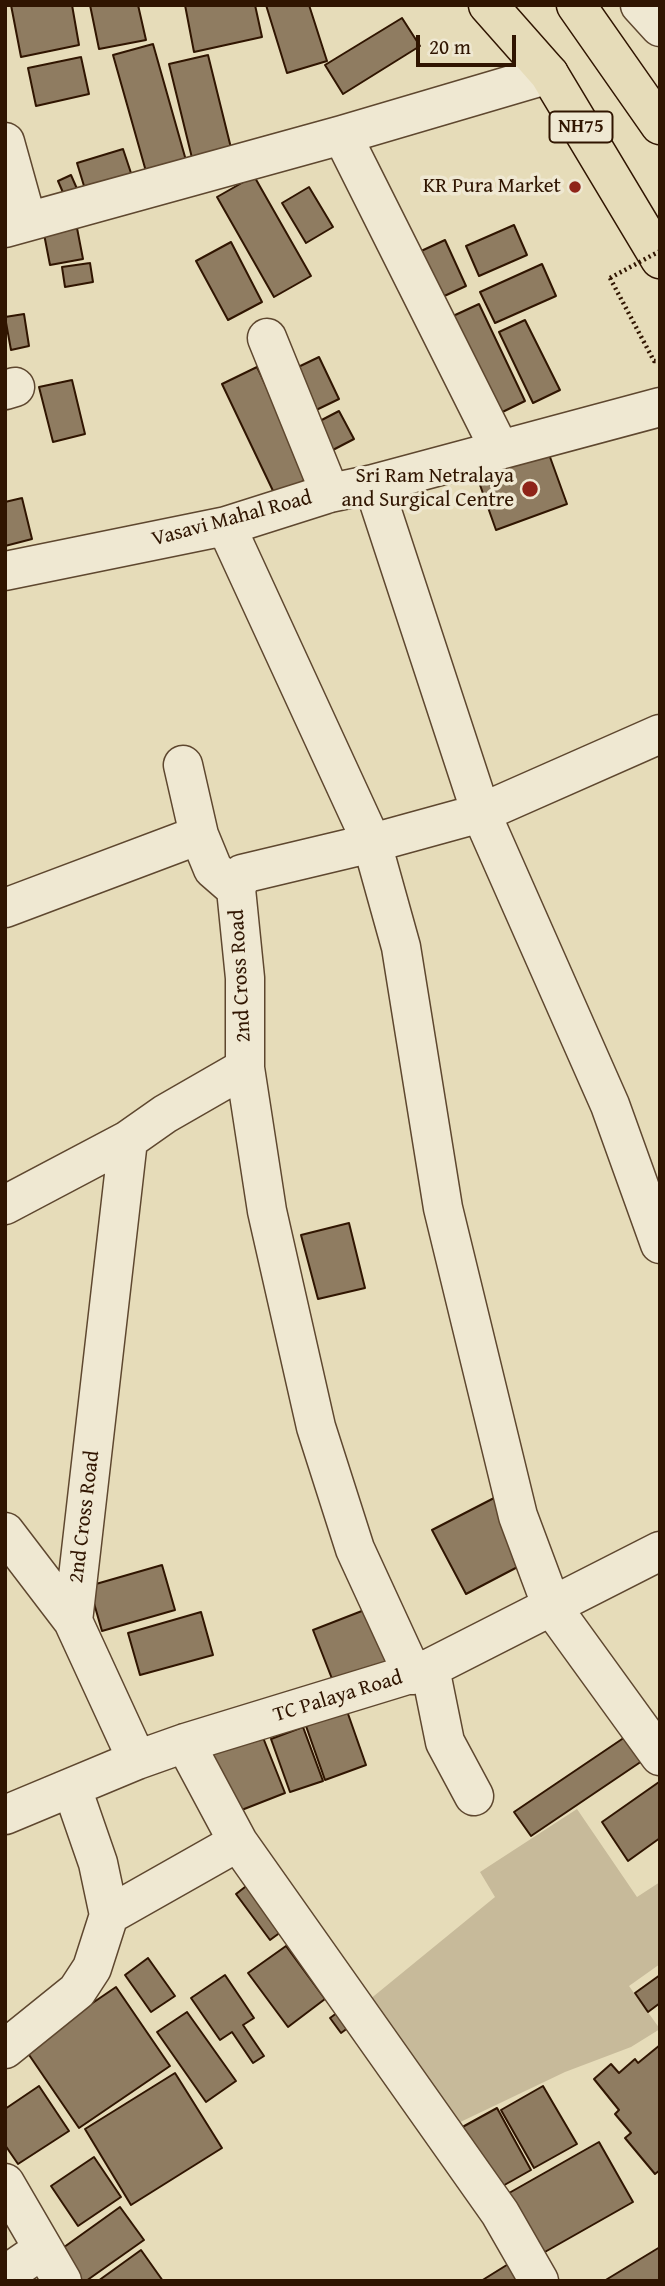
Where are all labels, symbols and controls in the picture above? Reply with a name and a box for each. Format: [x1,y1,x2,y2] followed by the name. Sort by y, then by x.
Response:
[420,21,520,65] scale bar
[429,31,471,62] text: 20 m
[550,111,612,142] road number: NH75
[423,174,561,200] place label: KR Pura Market
[567,179,583,195] marker: KR Pura Market
[341,464,514,514] place label: Sri Ram Netralaya and Surgical Centre
[520,479,540,499] marker: Sri Ram Netralaya and Surgical Centre
[149,486,315,552] street label: Vasavi Mahal Road
[225,909,257,1043] street label: 2nd Cross Road
[64,1449,106,1585] street label: 2nd Cross Road
[270,1665,406,1729] street label: TC Palaya Road

